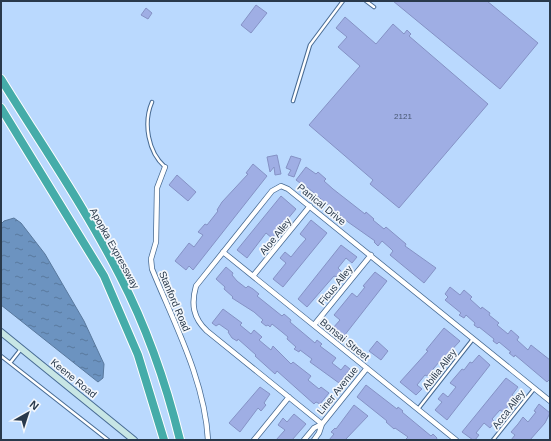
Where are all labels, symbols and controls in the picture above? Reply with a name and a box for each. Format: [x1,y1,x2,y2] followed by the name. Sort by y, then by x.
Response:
[394,112,412,121] house number: 2121
[295,182,348,227] street label: Panical Drive
[88,206,141,291] street label: Apopka Expressway
[257,216,293,257] street label: Aloe Alley
[316,263,355,307] street label: Ficus Alley
[157,269,192,333] street label: Stanford Road
[318,316,372,363] street label: Bonsai Street
[420,347,459,392] street label: Abilia Alley
[49,357,99,400] street label: Keene Road
[315,364,360,416] street label: Liner Avenue
[490,388,527,431] street label: Acca Alley
[8,393,48,433] north arrow
[27,398,41,412] text: N

